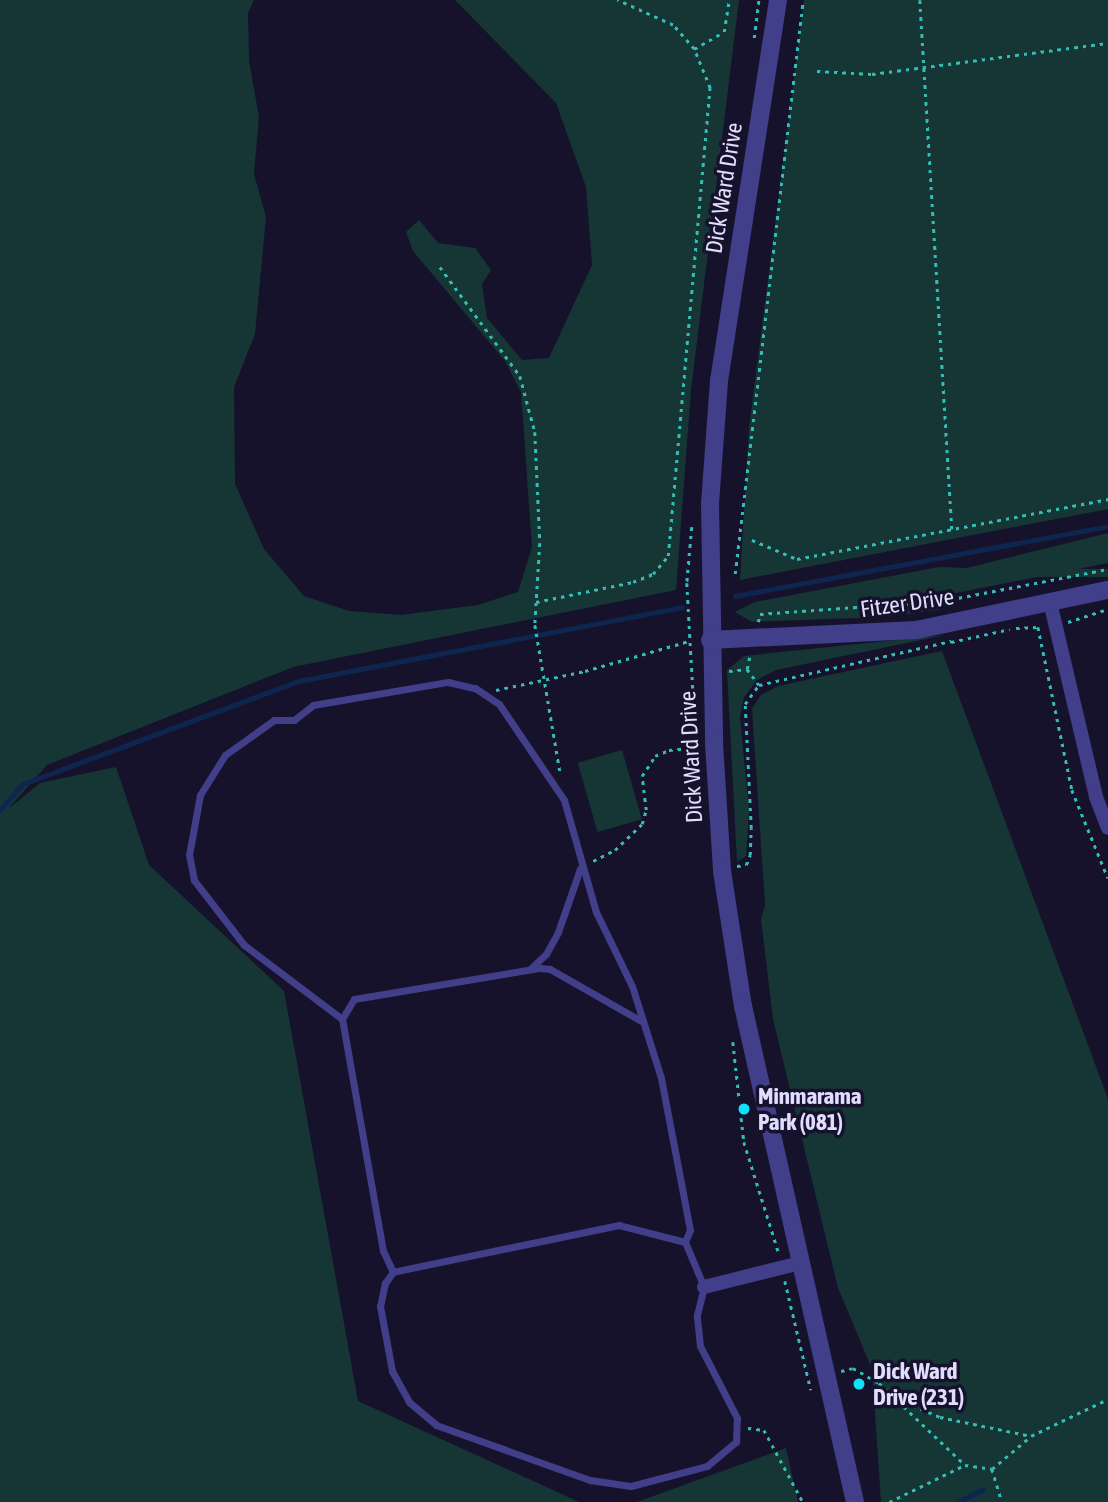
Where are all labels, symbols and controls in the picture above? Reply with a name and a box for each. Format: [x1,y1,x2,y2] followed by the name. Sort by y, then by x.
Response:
[700,121,748,255] street label: Dick Ward Drive
[858,583,956,623] street label: Fitzer Drive
[674,690,708,824] street label: Dick Ward Drive
[758,1082,861,1136] place label: Minmarama Park (081)
[736,1101,752,1117] marker: Minmarama Park (081)
[873,1357,964,1411] place label: Dick Ward Drive (231)
[851,1376,867,1392] marker: Dick Ward Drive (231)

